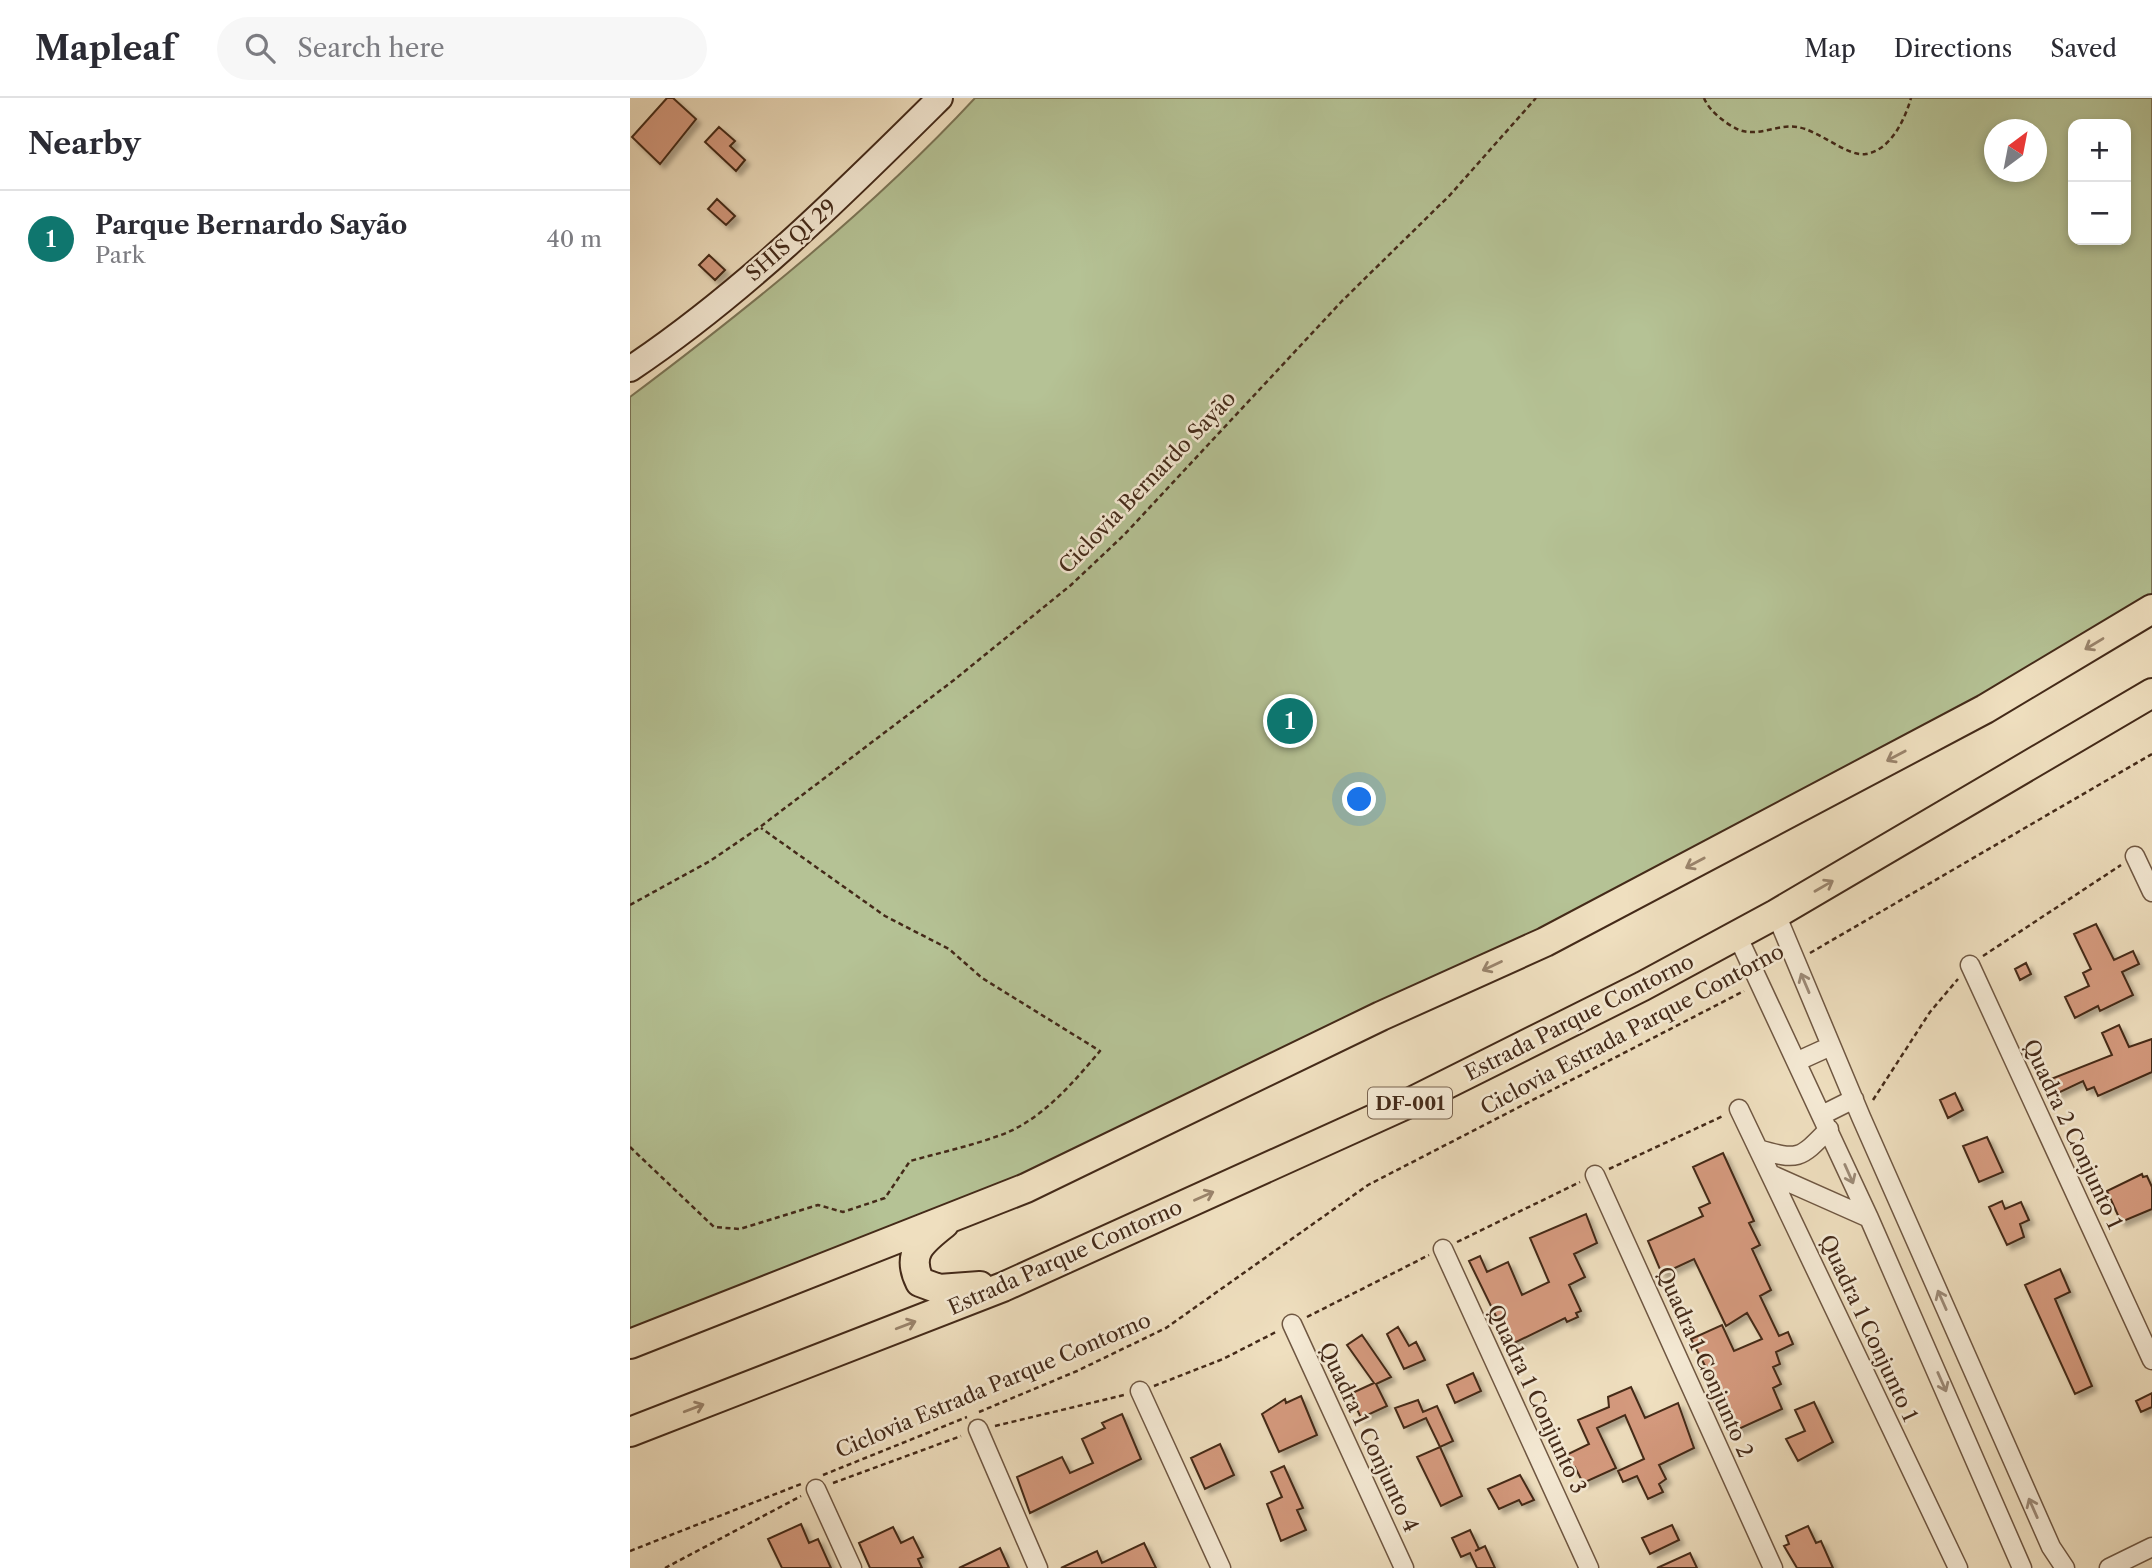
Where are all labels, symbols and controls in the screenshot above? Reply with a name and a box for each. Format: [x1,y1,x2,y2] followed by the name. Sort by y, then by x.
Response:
[217,17,707,80] search box
[35,28,175,69] text: Mapleaf
[241,29,279,67] icon: search
[297,32,445,64] text: Search here
[1804,34,1856,63] text: Map
[1894,34,2012,63] text: Directions
[2050,34,2117,63] text: Saved
[1984,119,2047,182] north arrow
[2068,119,2131,245] map controls
[2068,119,2131,182] button: +
[28,125,141,162] text: Nearby
[2068,182,2131,245] button: −
[741,194,841,286] street label: SHIS QI 29
[95,209,407,241] text: Parque Bernardo Sayão
[46,225,56,253] text: 1
[547,225,602,253] text: 40 m
[95,241,145,269] text: Park
[1053,386,1241,578] street label: Ciclovia Bernardo Sayão
[2084,637,2104,651] one-way arrow
[1267,695,1313,747] pin: 1
[1886,750,1907,764] one-way arrow
[1342,782,1376,816] your location
[1685,856,1706,870] one-way arrow
[1813,879,1833,893] one-way arrow
[1476,938,1788,1120] street label: Ciclovia Estrada Parque Contorno
[1460,948,1698,1086] street label: Estrada Parque Contorno
[1482,960,1503,973] one-way arrow
[1798,972,1811,994] one-way arrow
[2018,1035,2128,1233] street label: Quadra 2 Conjunto 1
[1368,1088,1452,1119] road number: DF-001
[1843,1163,1856,1184] one-way arrow
[1193,1189,1214,1202] one-way arrow
[944,1194,1186,1320] street label: Estrada Parque Contorno
[1815,1231,1923,1425] street label: Quadra 1 Conjunto 1
[1652,1263,1758,1461] street label: Quadra 1 Conjunto 2
[1935,1289,1948,1311] one-way arrow
[1482,1301,1592,1497] street label: Quadra 1 Conjunto 3
[832,1307,1154,1463] street label: Ciclovia Estrada Parque Contorno
[894,1318,916,1331] one-way arrow
[1314,1338,1424,1536] street label: Quadra 1 Conjunto 4
[1936,1370,1949,1392] one-way arrow
[682,1400,704,1413] one-way arrow
[2026,1498,2039,1519] one-way arrow

